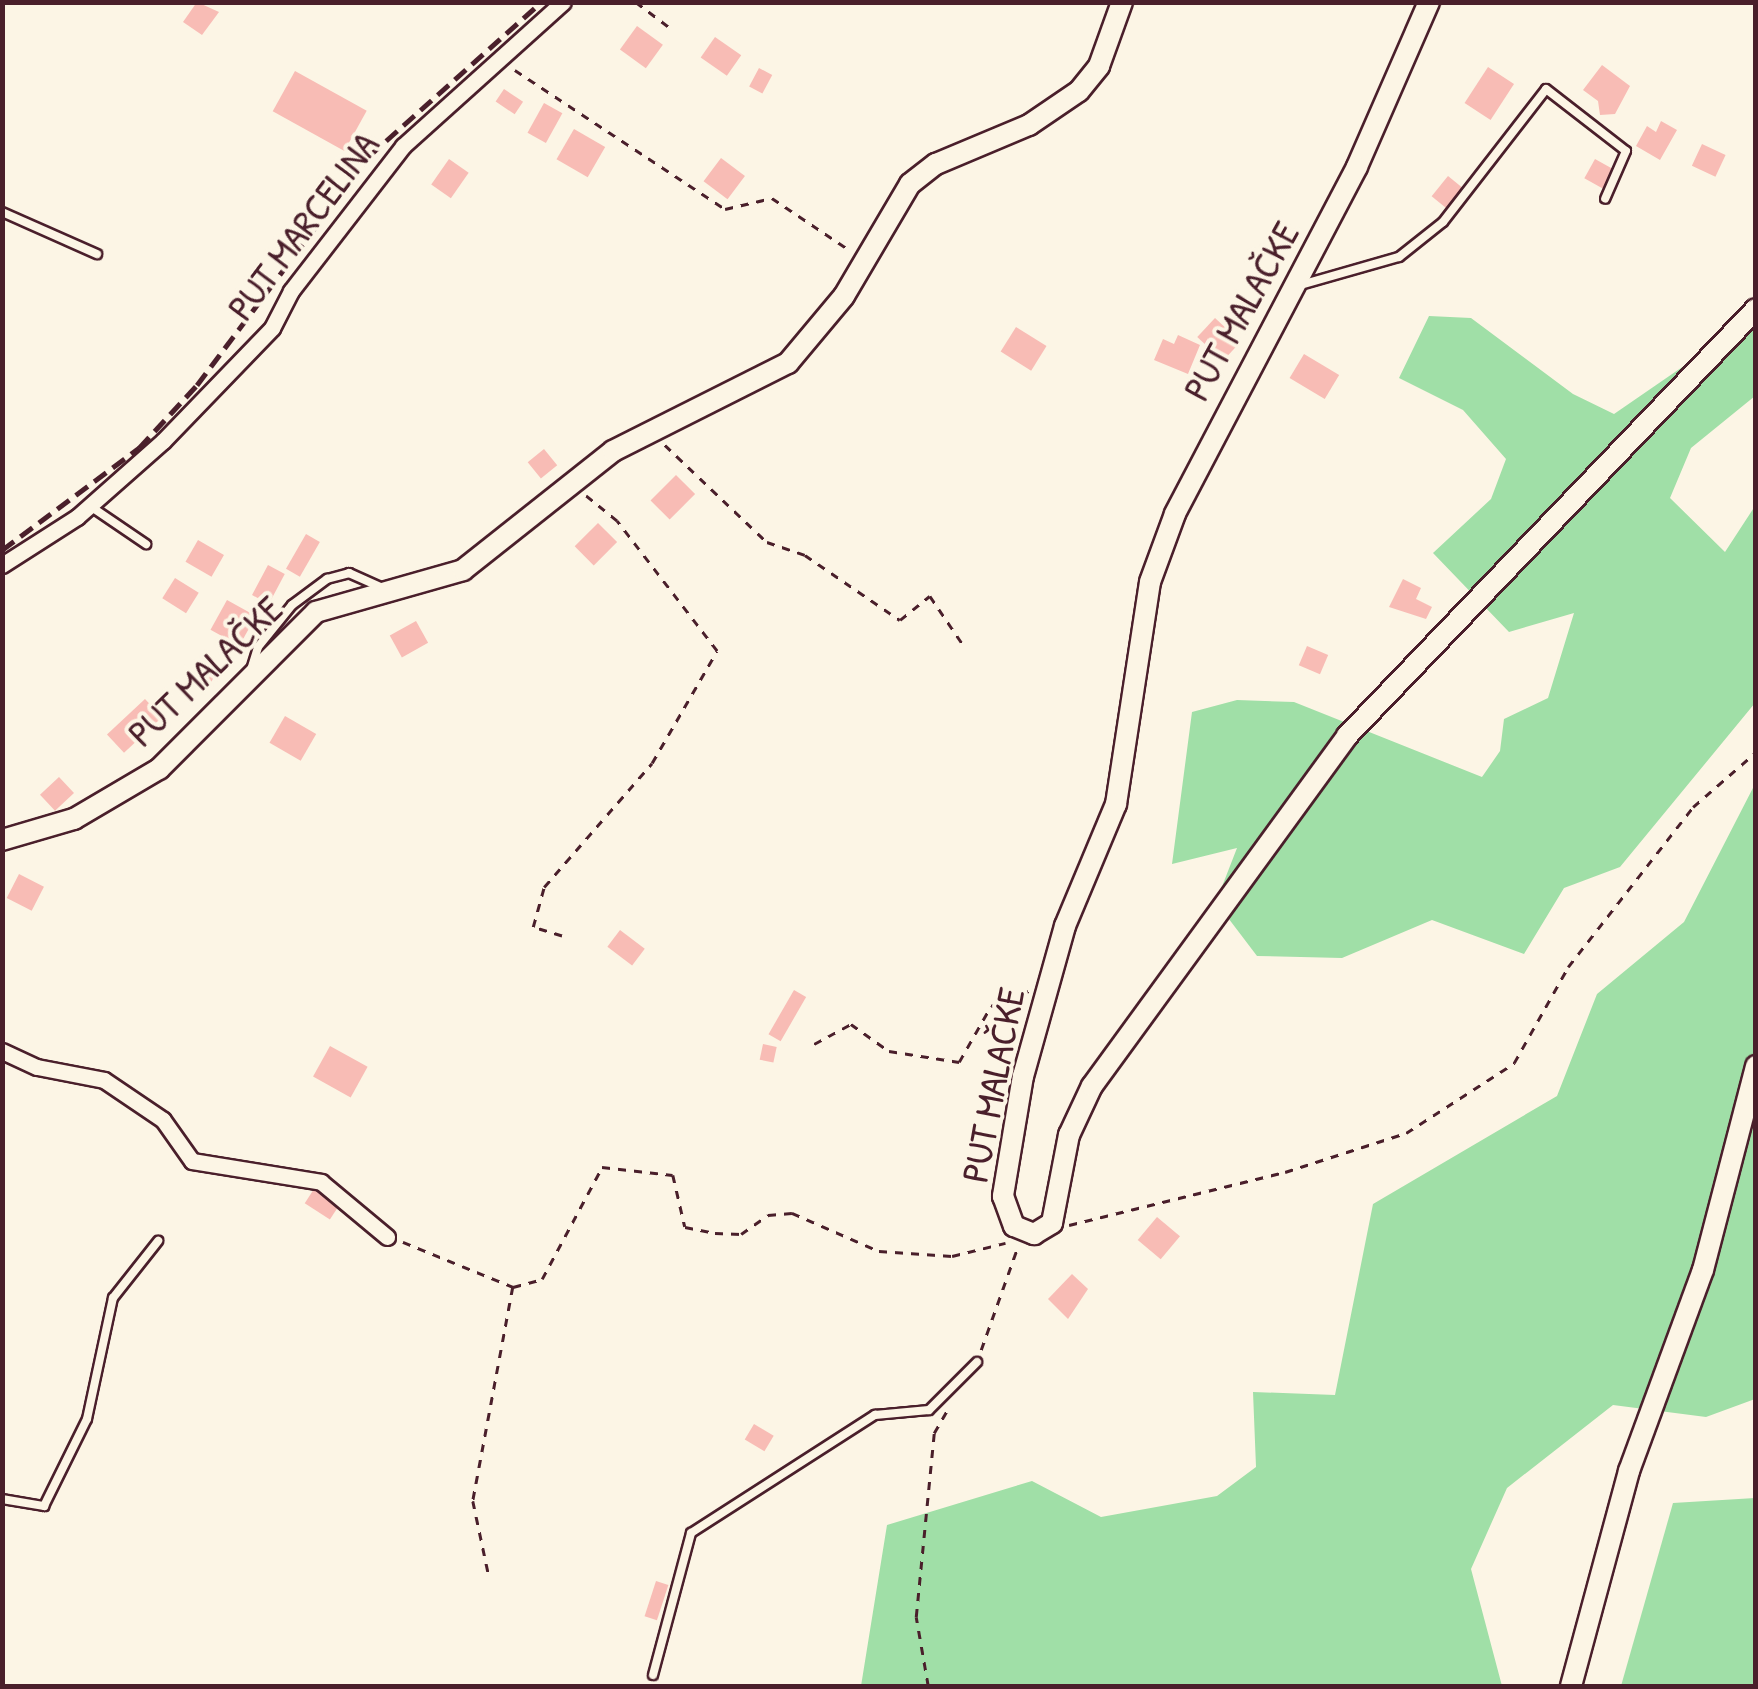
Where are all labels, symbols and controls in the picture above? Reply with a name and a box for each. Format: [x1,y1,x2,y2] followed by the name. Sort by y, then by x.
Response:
[218,123,388,329] street label: PUT MARCELINA
[1173,214,1309,408] street label: PUT MALAČKE
[118,586,292,756] street label: PUT MALAČKE
[952,984,1034,1186] street label: PUT MALAČKE

